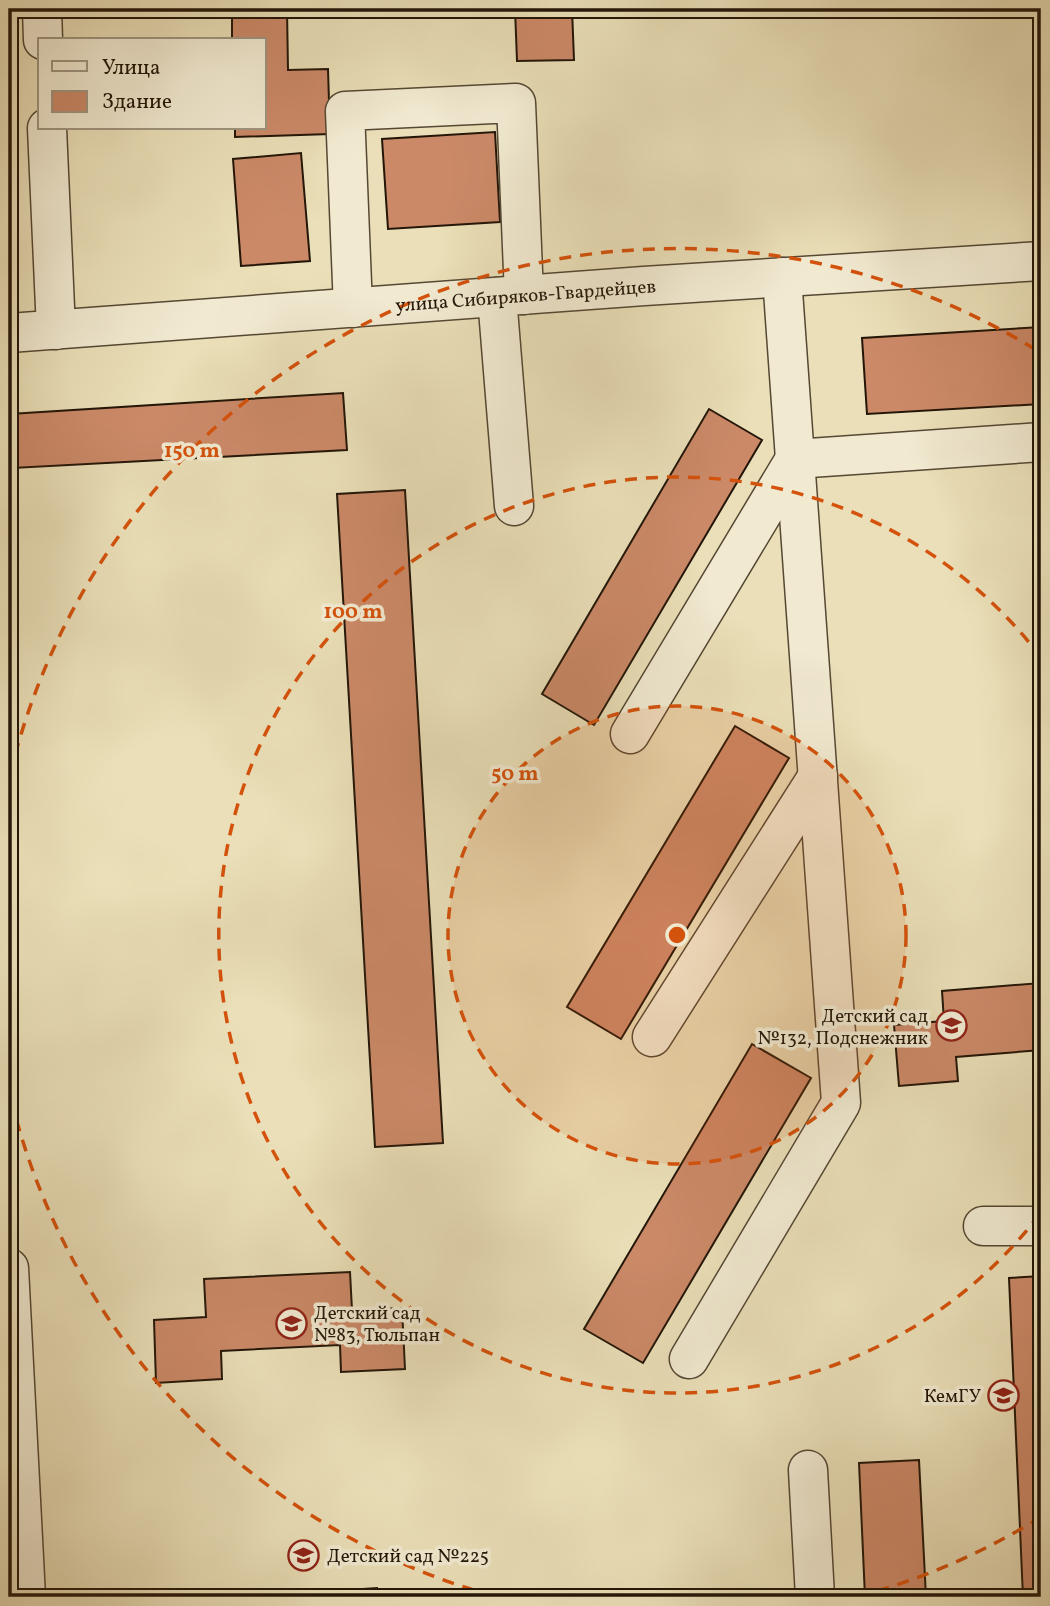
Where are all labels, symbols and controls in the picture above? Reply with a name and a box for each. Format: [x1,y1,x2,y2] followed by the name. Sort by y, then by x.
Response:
[38,38,266,130] legend
[102,54,160,83] text: Улица
[102,88,172,117] text: Здание
[395,274,657,319] street label: улица Сибиряков-Гвардейцев
[164,437,220,466] text: 150 m
[323,598,383,627] text: 100 m
[491,760,539,789] text: 50 m
[665,923,689,947] centre of rings
[757,1004,928,1052] place label: Детский сад №132, Подснежник
[934,1009,968,1043] school or university icon: Детский сад №132, Подснежник
[314,1301,440,1349] place label: Детский сад №83, Тюльпан
[274,1306,308,1340] school or university icon: Детский сад №83, Тюльпан
[987,1378,1021,1412] school or university icon: КемГУ
[924,1384,981,1410] place label: КемГУ
[287,1538,321,1572] school or university icon: Детский сад №225
[327,1544,489,1570] place label: Детский сад №225

